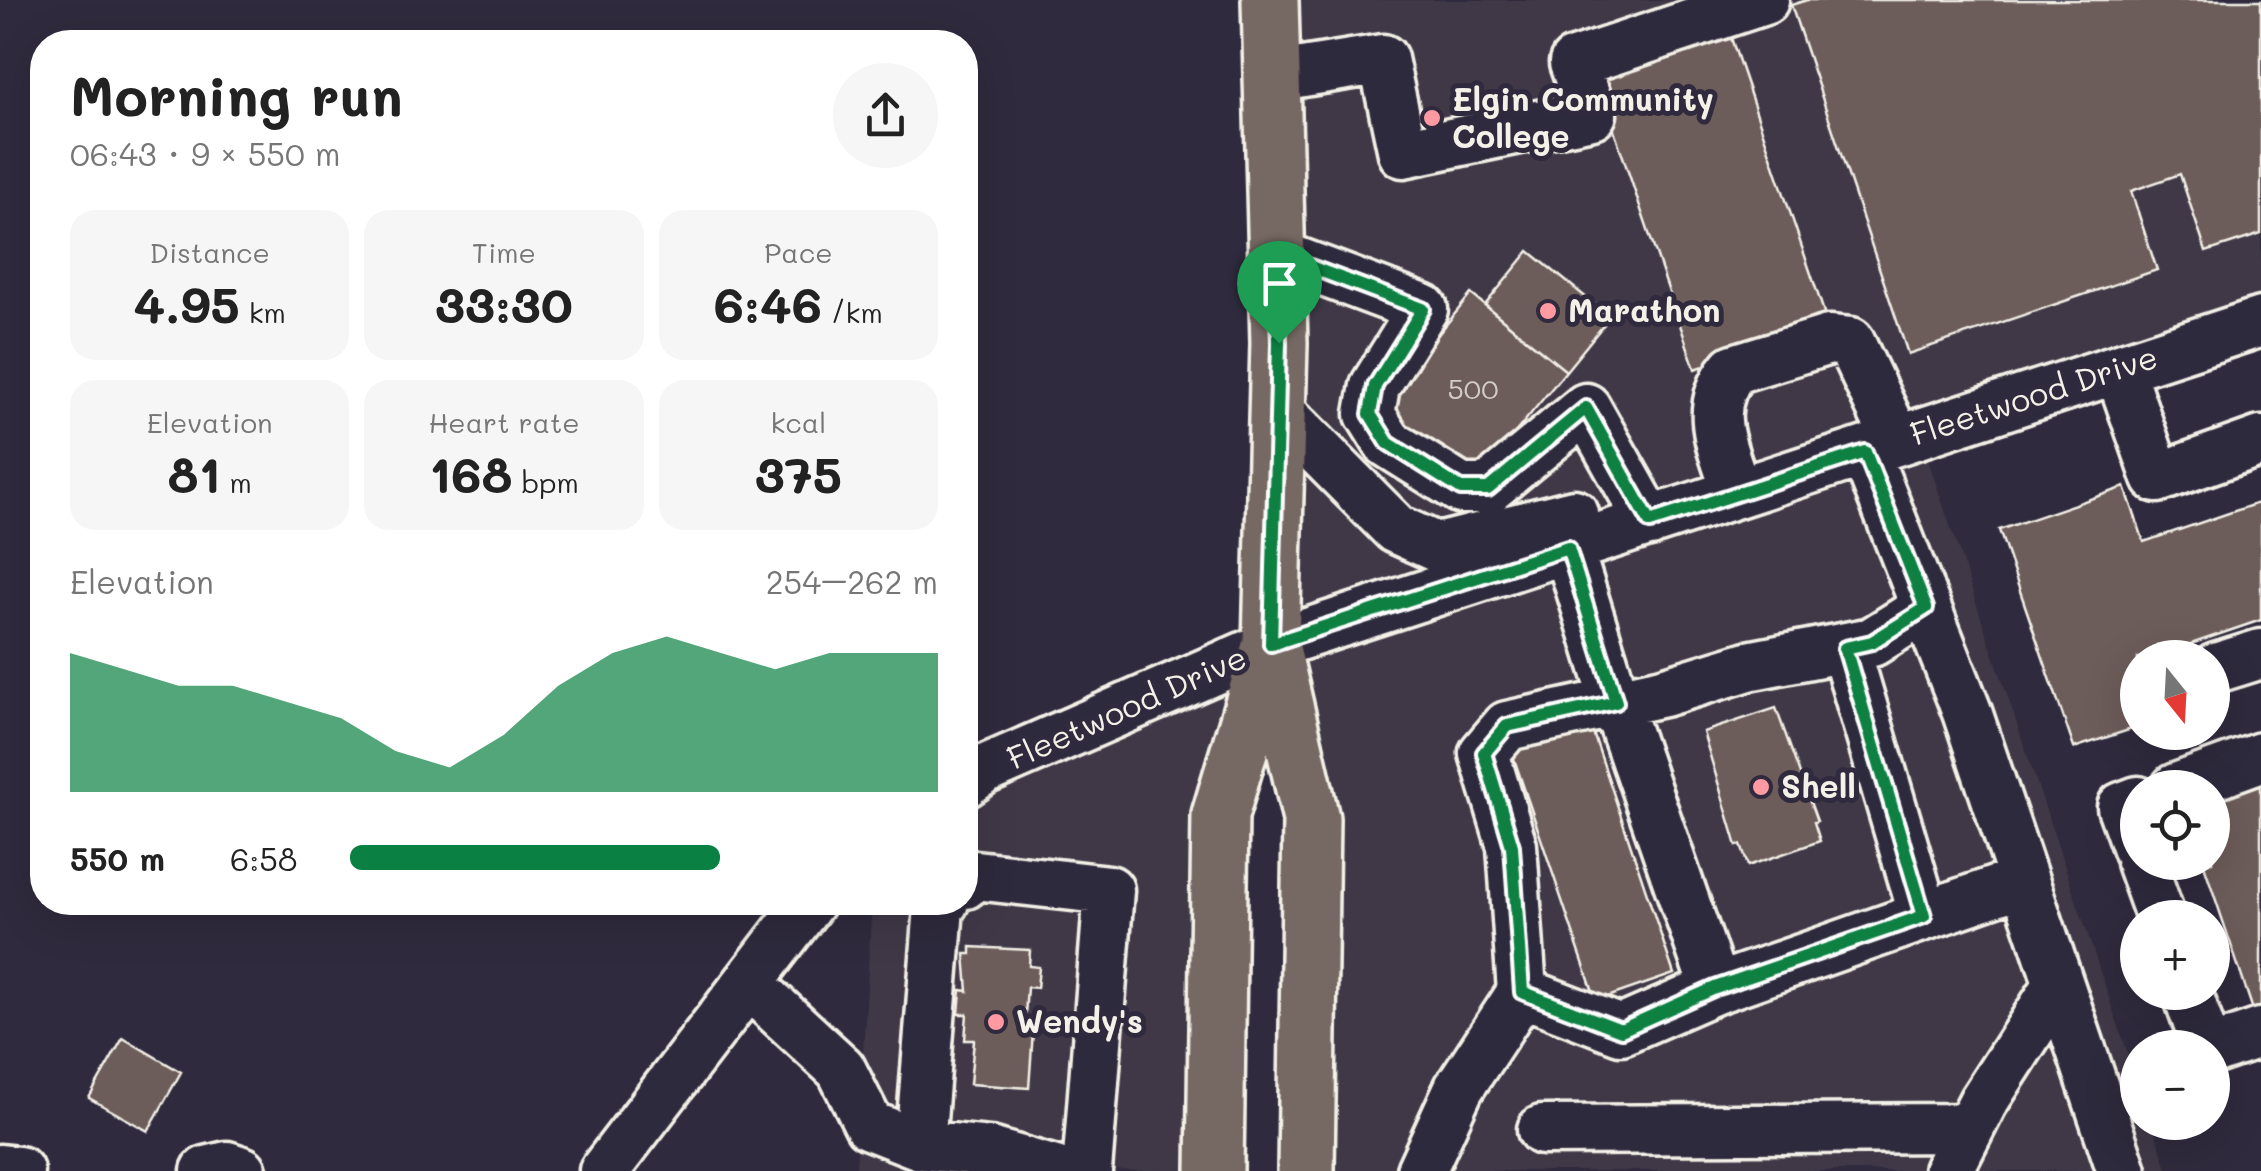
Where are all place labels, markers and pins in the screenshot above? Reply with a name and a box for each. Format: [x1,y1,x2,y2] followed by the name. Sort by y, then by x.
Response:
[1452,77,1714,156] place label: Elgin Community College
[1421,107,1443,129] marker: Elgin Community College
[1237,241,1322,344] pin
[1568,288,1720,330] place label: Marathon
[1537,300,1559,322] marker: Marathon
[1781,764,1856,806] place label: Shell
[1750,776,1772,798] marker: Shell
[1016,999,1143,1042] place label: Wendy's
[985,1011,1007,1033] marker: Wendy's

